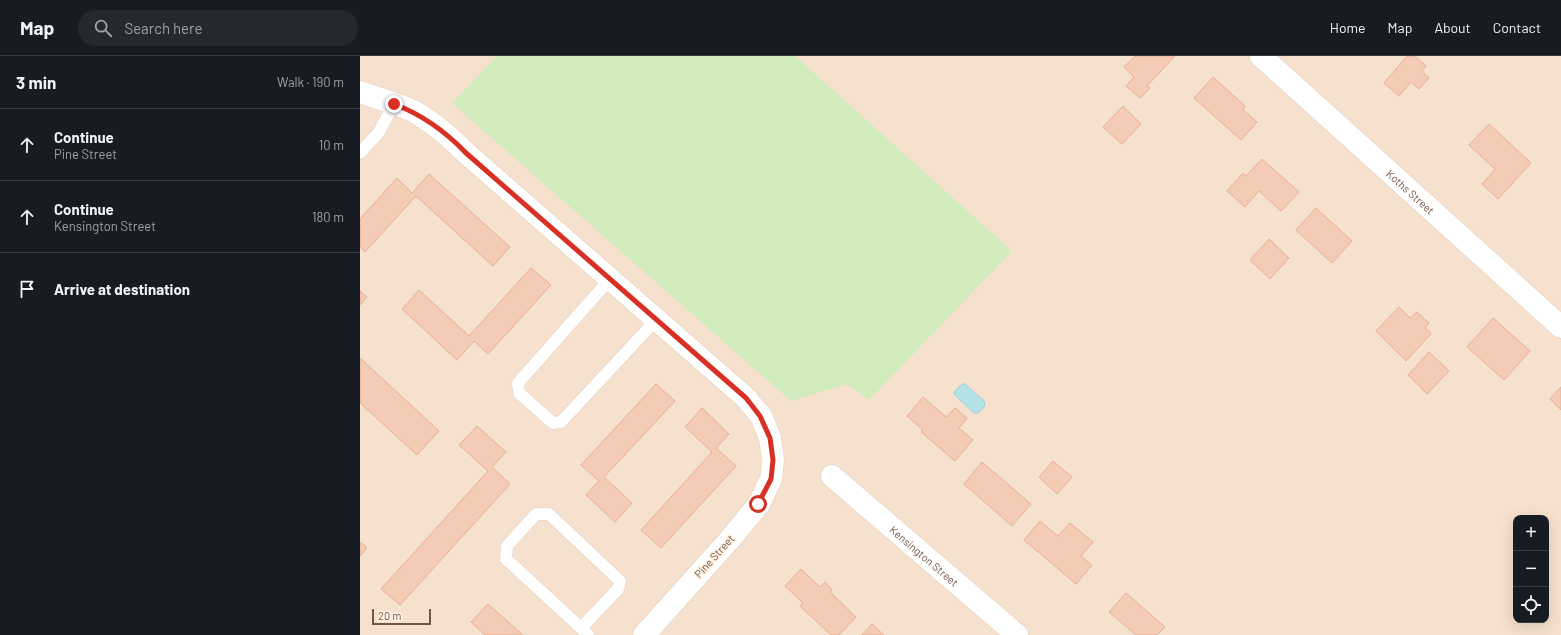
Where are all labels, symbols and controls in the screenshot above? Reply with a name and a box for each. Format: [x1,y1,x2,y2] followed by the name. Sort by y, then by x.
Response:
[78,10,358,46] search box
[20,16,54,39] text: Map
[92,17,114,39] icon: search
[124,19,202,37] text: Search here
[1330,19,1366,36] text: Home
[1388,19,1412,36] text: Map
[1434,19,1471,36] text: About
[1493,19,1541,36] text: Contact
[16,72,56,92] text: 3 min
[277,74,344,90] text: Walk · 190 m
[385,95,403,113] route end
[54,128,114,146] text: Continue
[16,134,38,156] icon: ahead
[319,137,344,153] text: 10 m
[54,146,117,162] text: Pine Street
[1384,166,1438,216] street label: Koths Street
[54,200,114,218] text: Continue
[16,206,38,228] icon: ahead
[312,209,344,225] text: 180 m
[54,218,156,234] text: Kensington Street
[16,278,38,300] icon: arrive
[54,280,190,298] text: Arrive at destination
[749,495,767,513] route start
[1513,515,1549,623] map controls
[1513,515,1549,551] button: +
[888,522,962,589] street label: Kensington Street
[691,532,737,580] street label: Pine Street
[1513,551,1549,587] button: −
[1513,587,1549,623] button: locate
[372,607,431,626] scale bar
[378,609,401,622] text: 20 m

